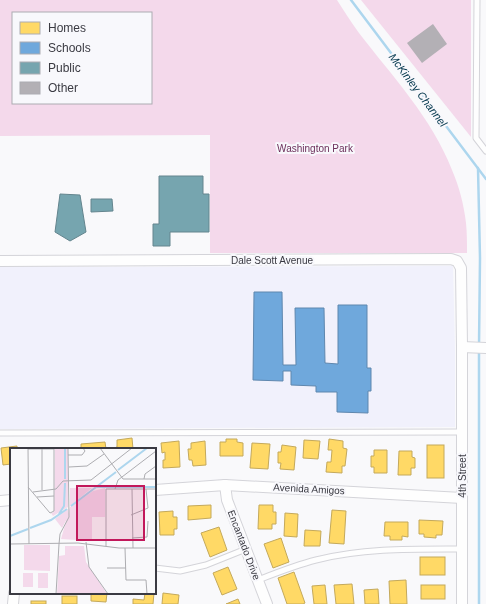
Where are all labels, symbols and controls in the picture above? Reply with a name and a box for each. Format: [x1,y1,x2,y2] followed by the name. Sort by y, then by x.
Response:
[12,12,152,104] legend
[48,21,86,35] text: Homes
[48,41,91,55] text: Schools
[387,51,450,129] water label: McKinley Channel
[48,61,81,75] text: Public
[48,81,78,95] text: Other
[277,143,354,154] park label: Washington Park
[231,255,313,266] street label: Dale Scott Avenue
[10,448,156,594] inset map
[457,454,468,498] street label: 4th Street
[273,482,345,496] street label: Avenida Amigos
[226,509,263,582] street label: Encantado Drive

